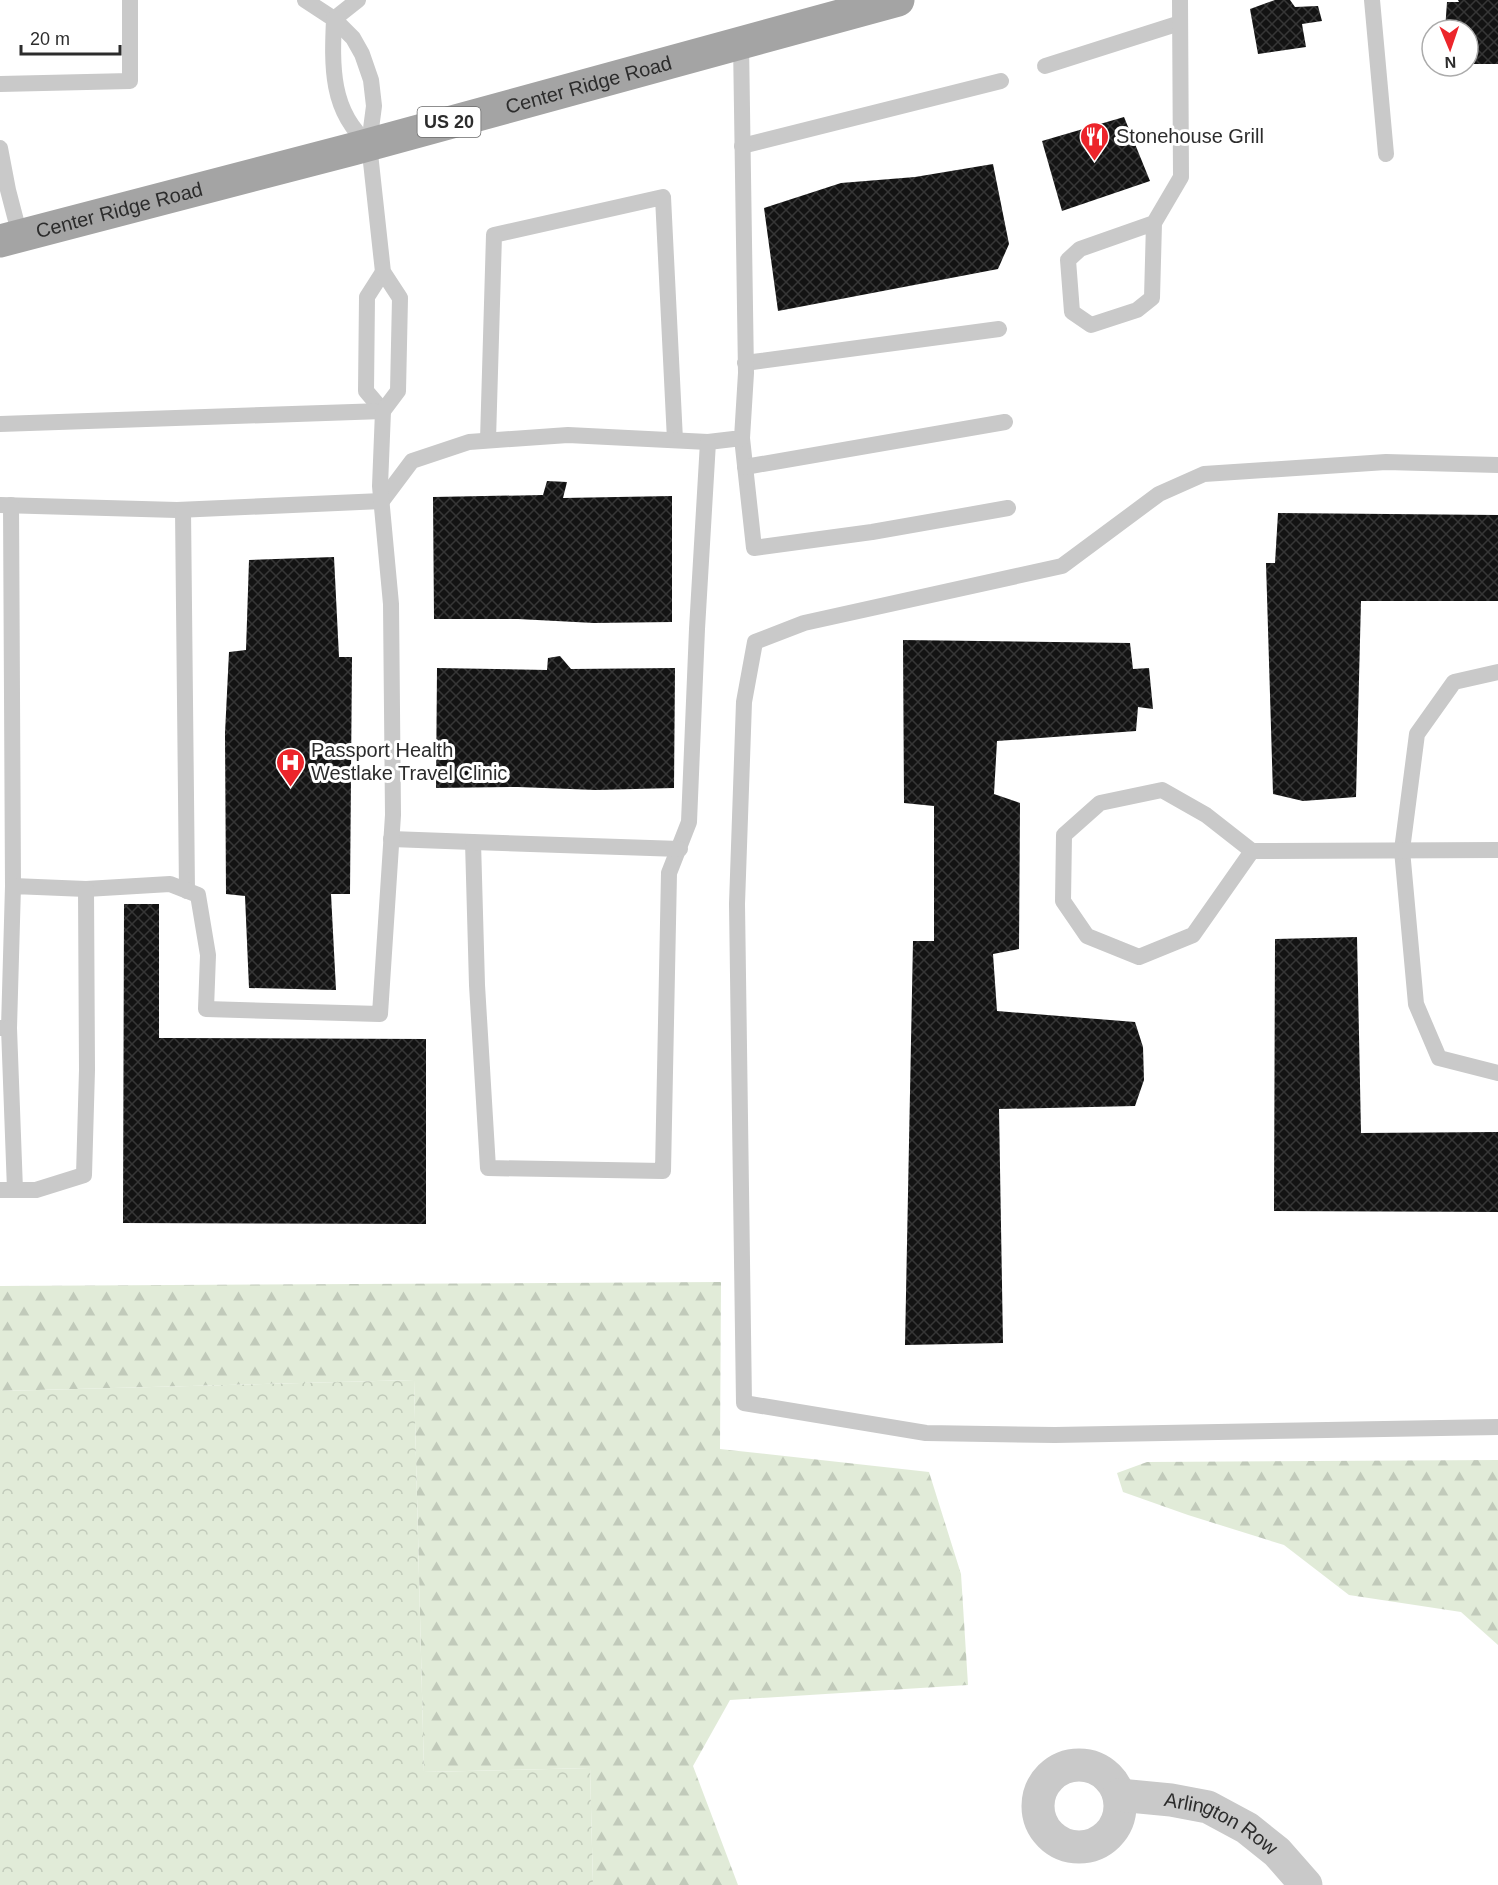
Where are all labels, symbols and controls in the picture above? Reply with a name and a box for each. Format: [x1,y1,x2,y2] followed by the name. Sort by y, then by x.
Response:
[21,18,120,56] scale bar
[1420,18,1480,78] north arrow
[30,29,70,49] text: 20 m
[503,51,674,118] street label: Center Ridge Road
[1444,54,1457,71] text: N
[418,107,480,137] road number: US 20
[1079,120,1111,162] restaurant icon: Stonehouse Grill
[1116,125,1264,147] place label: Stonehouse Grill
[33,178,205,242] street label: Center Ridge Road
[311,739,507,784] place label: Passport Health Westlake Travel Clinic
[274,746,306,788] hospital icon: Passport Health Westlake Travel Clinic
[1163,1788,1282,1859] street label: Arlington Row

